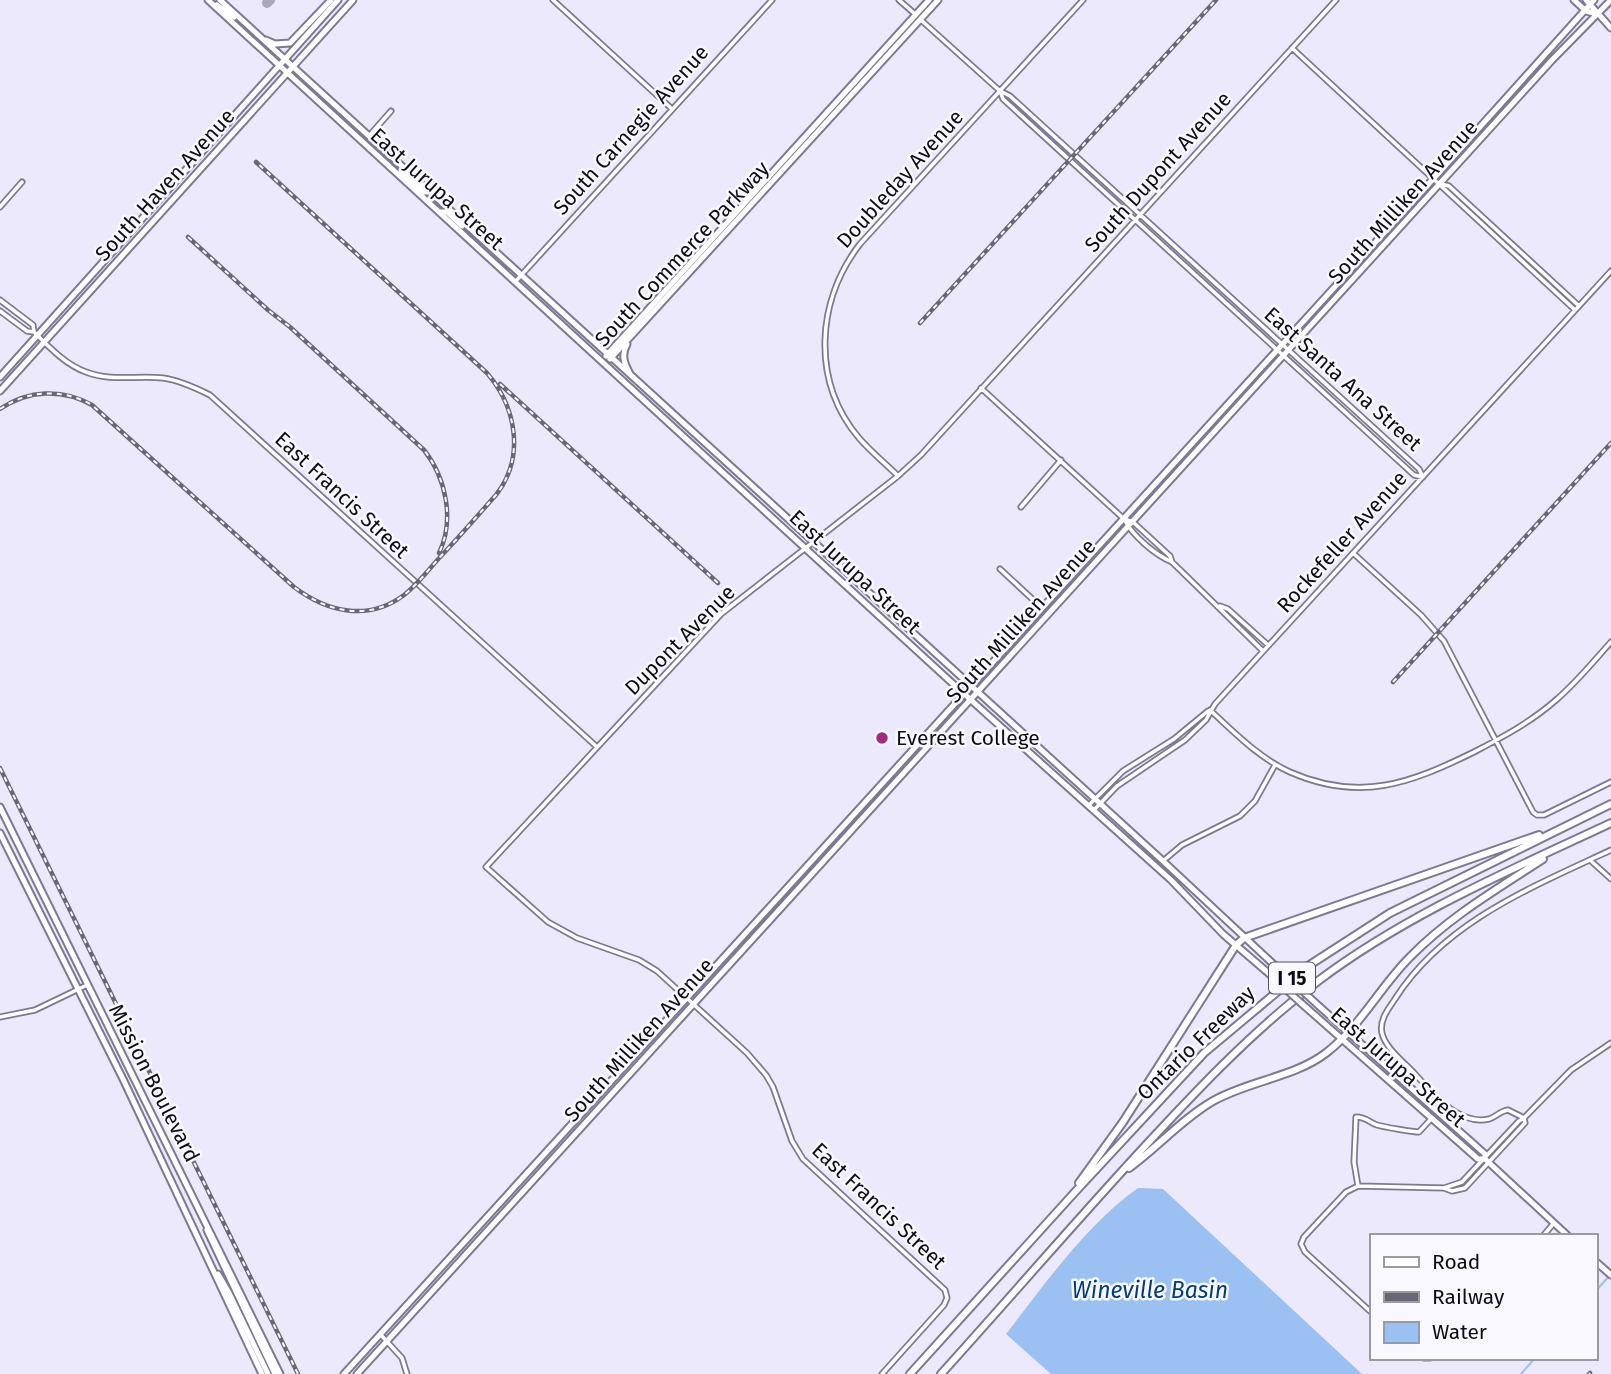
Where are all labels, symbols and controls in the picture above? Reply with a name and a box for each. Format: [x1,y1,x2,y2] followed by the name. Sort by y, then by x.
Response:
[548,40,714,220] street label: South Carnegie Avenue
[1079,86,1237,258] street label: South Dupont Avenue
[90,103,240,267] street label: South Haven Avenue
[831,104,969,254] street label: Doubleday Avenue
[1323,115,1483,289] street label: South Milliken Avenue
[365,122,509,256] street label: East Jurupa Street
[589,155,775,352] street label: South Commerce Parkway
[1259,301,1427,457] street label: East Santa Ana Street
[269,426,415,564] street label: East Francis Street
[1271,466,1413,618] street label: Rockefeller Avenue
[784,504,926,640] street label: East Jurupa Street
[941,534,1101,708] street label: South Milliken Avenue
[619,579,741,701] street label: Dupont Avenue
[896,725,1040,751] place label: Everest College
[874,730,890,746] marker: Everest College
[559,953,719,1127] street label: South Milliken Avenue
[1269,962,1315,994] road number: I 15
[1132,980,1261,1106] street label: Ontario Freeway
[103,1000,205,1166] street label: Mission Boulevard
[1325,1001,1471,1133] street label: East Jurupa Street
[806,1137,952,1275] street label: East Francis Street
[1370,1234,1597,1360] legend
[1432,1249,1480,1275] text: Road
[1072,1276,1228,1304] water label: Wineville Basin
[1432,1284,1505,1310] text: Railway
[1432,1319,1487,1345] text: Water

